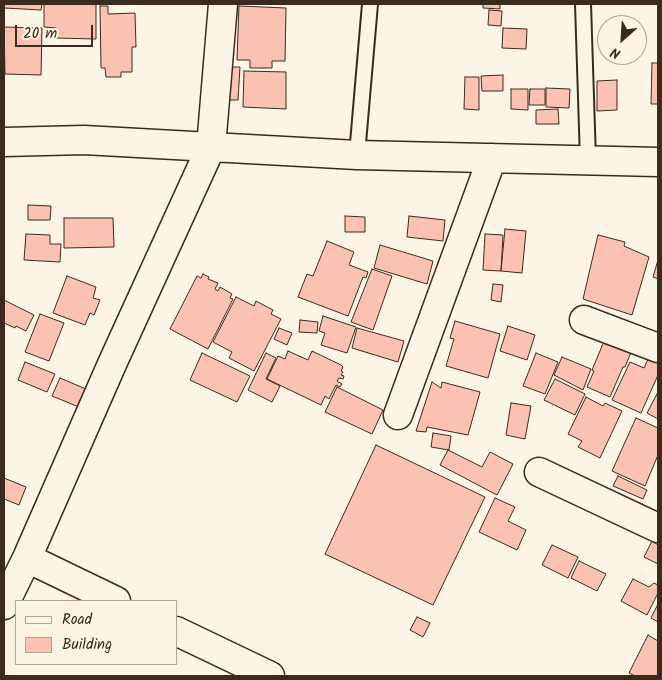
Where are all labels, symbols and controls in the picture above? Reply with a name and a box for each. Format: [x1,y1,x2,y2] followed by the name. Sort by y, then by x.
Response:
[18,15,95,47] scale bar
[597,15,647,65] north arrow
[23,22,57,46] text: 20 m
[607,41,625,64] text: N
[15,600,178,665] legend
[62,608,92,632] text: Road
[62,633,112,657] text: Building

